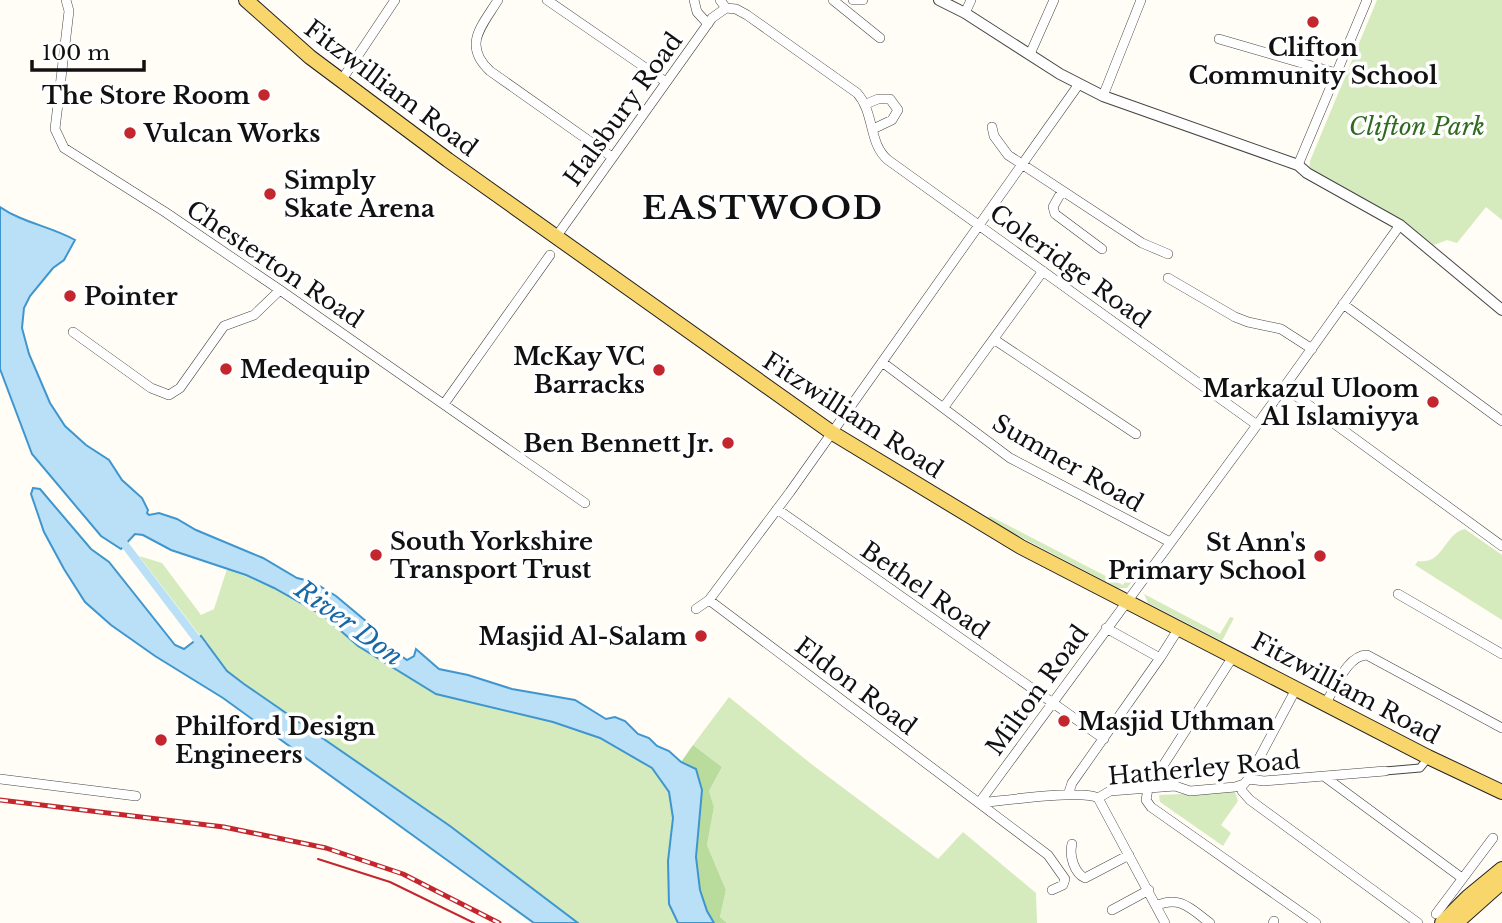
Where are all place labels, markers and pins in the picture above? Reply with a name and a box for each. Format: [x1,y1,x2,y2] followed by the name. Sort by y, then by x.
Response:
[1305,14,1321,30] marker: Clifton Community School
[1189,33,1438,90] place label: Clifton Community School
[42,81,250,110] place label: The Store Room
[256,87,272,103] marker: The Store Room
[143,119,320,148] place label: Vulcan Works
[122,125,138,141] marker: Vulcan Works
[284,166,435,223] place label: Simply Skate Arena
[262,186,278,202] marker: Simply Skate Arena
[84,282,178,311] place label: Pointer
[62,288,78,304] marker: Pointer
[513,342,645,399] place label: McKay VC Barracks
[240,355,370,384] place label: Medequip
[218,361,234,377] marker: Medequip
[651,362,667,378] marker: McKay VC Barracks
[1202,374,1419,431] place label: Markazul Uloom Al Islamiyya
[1425,394,1441,410] marker: Markazul Uloom Al Islamiyya
[523,429,714,458] place label: Ben Bennett Jr.
[720,435,736,451] marker: Ben Bennett Jr.
[390,527,593,584] place label: South Yorkshire Transport Trust
[1108,528,1306,585] place label: St Ann's Primary School
[368,547,384,563] marker: South Yorkshire Transport Trust
[1312,548,1328,564] marker: St Ann's Primary School
[478,622,687,651] place label: Masjid Al-Salam
[693,628,709,644] marker: Masjid Al-Salam
[1078,707,1275,736] place label: Masjid Uthman
[175,712,376,769] place label: Philford Design Engineers
[1056,713,1072,729] marker: Masjid Uthman
[153,732,169,748] marker: Philford Design Engineers

